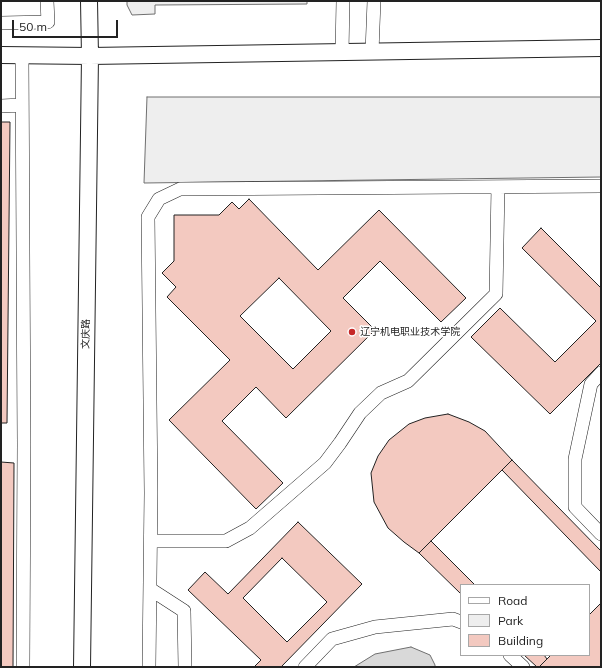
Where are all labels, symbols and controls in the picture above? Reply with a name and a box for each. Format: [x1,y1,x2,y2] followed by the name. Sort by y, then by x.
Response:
[14,12,120,38] scale bar
[19,19,47,34] text: 50 m
[80,319,92,349] street label: 文庆路
[360,326,460,338] place label: 辽宁机电职业技术学院
[347,327,357,337] marker: 辽宁机电职业技术学院
[460,584,590,656] legend
[498,593,527,608] text: Road
[498,613,523,628] text: Park
[498,633,543,648] text: Building

